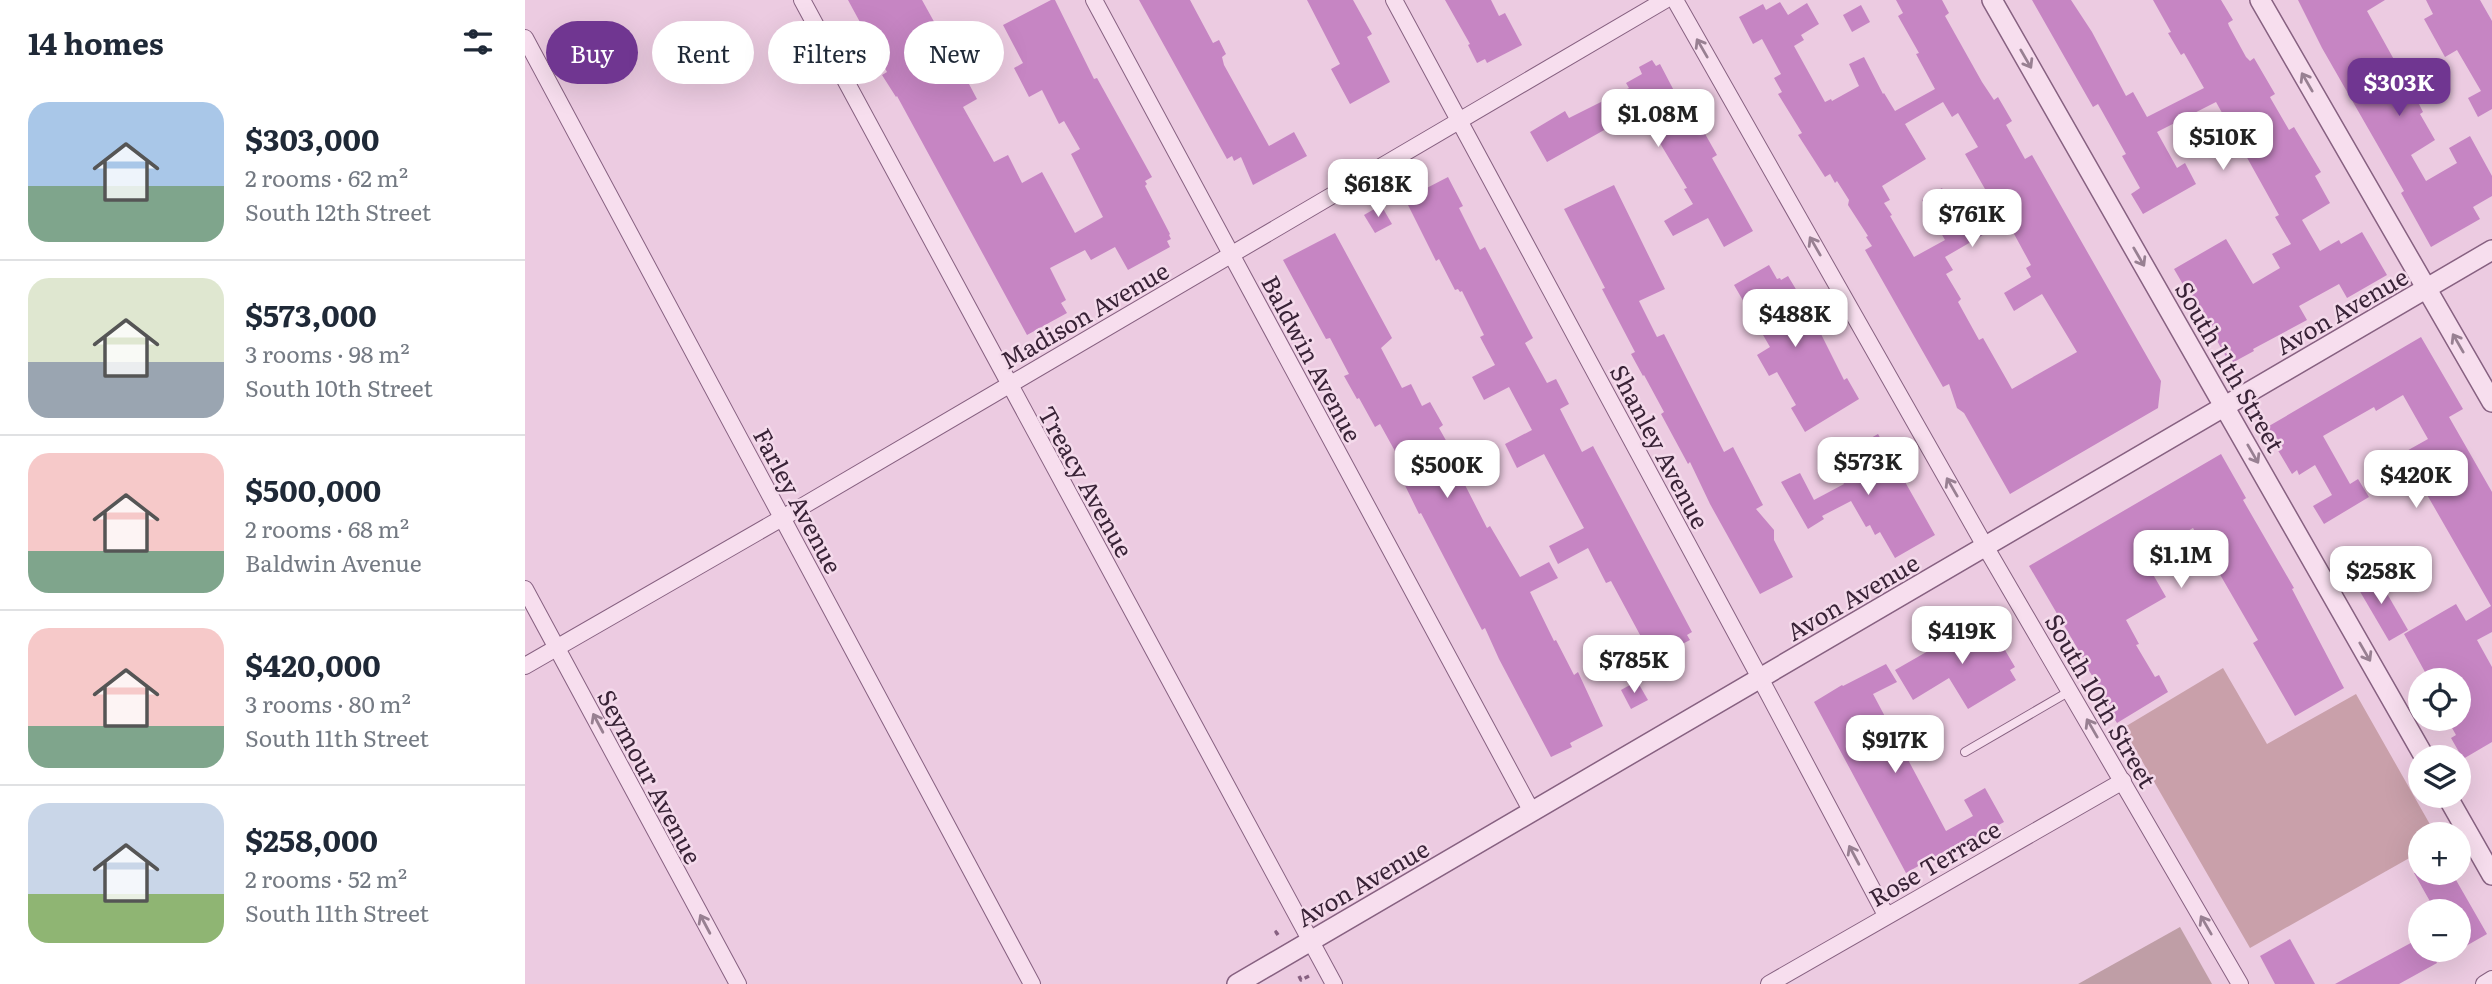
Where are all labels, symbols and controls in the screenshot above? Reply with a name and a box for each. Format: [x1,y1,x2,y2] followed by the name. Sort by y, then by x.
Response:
[28,20,164,64] text: 14 homes
[546,21,638,84] chip: Buy
[652,21,754,84] chip: Rent
[768,21,890,84] chip: Filters
[904,21,1004,84] chip: New
[459,23,497,61] icon: filters
[1695,39,1709,59] one-way arrow
[2019,49,2033,69] one-way arrow
[2350,58,2448,118] pin: $303K
[2363,64,2435,98] text: $303K
[2300,73,2314,93] one-way arrow
[1601,90,1715,149] pin: $1.08M
[1617,95,1699,129] text: $1.08M
[2174,113,2272,172] pin: $510K
[245,116,380,160] text: $303,000
[2189,118,2257,152] text: $510K
[84,130,168,214] icon: home
[245,160,408,194] text: 2 rooms · 62 m²
[1329,160,1427,219] pin: $618K
[1344,165,1412,199] text: $618K
[1923,190,2021,249] pin: $761K
[245,194,431,228] text: South 12th Street
[1939,195,2005,229] text: $761K
[1808,237,1822,257] one-way arrow
[2132,246,2146,266] one-way arrow
[994,252,1174,376] street label: Madison Avenue
[2268,258,2414,362] street label: Avon Avenue
[1254,268,1372,448] street label: Baldwin Avenue
[2168,274,2294,458] street label: South 11th Street
[1746,290,1844,349] pin: $488K
[245,292,377,336] text: $573,000
[1759,295,1831,329] text: $488K
[84,306,168,390] icon: home
[2451,334,2465,354] one-way arrow
[245,336,410,370] text: 3 rooms · 98 m²
[1603,358,1719,534] street label: Shanley Avenue
[245,370,433,404] text: South 10th Street
[1031,399,1143,563] street label: Treacy Avenue
[746,421,852,579] street label: Farley Avenue
[1819,438,1917,497] pin: $573K
[1398,440,1496,500] pin: $500K
[1834,443,1902,477] text: $573K
[2247,443,2260,464] one-way arrow
[1411,446,1483,480] text: $500K
[2367,450,2465,510] pin: $420K
[2380,456,2452,490] text: $420K
[245,467,381,511] text: $500,000
[1945,477,1959,497] one-way arrow
[84,481,168,565] icon: home
[245,511,409,545] text: 2 rooms · 68 m²
[2132,530,2230,590] pin: $1.1M
[2150,536,2213,570] text: $1.1M
[1779,544,1925,648] street label: Avon Avenue
[245,545,422,579] text: Baldwin Avenue
[2332,546,2430,606] pin: $258K
[2346,552,2416,586] text: $258K
[1913,606,2011,666] pin: $419K
[2038,606,2166,794] street label: South 10th Street
[1928,612,1996,646] text: $419K
[1585,636,1683,695] pin: $785K
[1599,641,1669,675] text: $785K
[2358,641,2372,661] one-way arrow
[245,642,381,686] text: $420,000
[84,656,168,740] icon: home
[2408,668,2471,962] map controls
[2408,668,2471,731] button: locate
[590,683,712,869] street label: Seymour Avenue
[245,686,411,720] text: 3 rooms · 80 m²
[590,714,604,734] one-way arrow
[1846,716,1944,775] pin: $917K
[2085,718,2098,739] one-way arrow
[245,720,429,754] text: South 11th Street
[1862,721,1928,755] text: $917K
[2408,745,2471,808] button: layers
[1862,810,2006,914] street label: Rose Terrace
[245,817,378,861] text: $258,000
[2408,822,2471,885] button: +
[1289,830,1435,934] street label: Avon Avenue
[84,831,168,915] icon: home
[1846,845,1860,866] one-way arrow
[245,861,407,895] text: 2 rooms · 52 m²
[245,895,429,929] text: South 11th Street
[2408,899,2471,962] button: −
[698,914,711,935] one-way arrow
[2199,915,2213,935] one-way arrow

